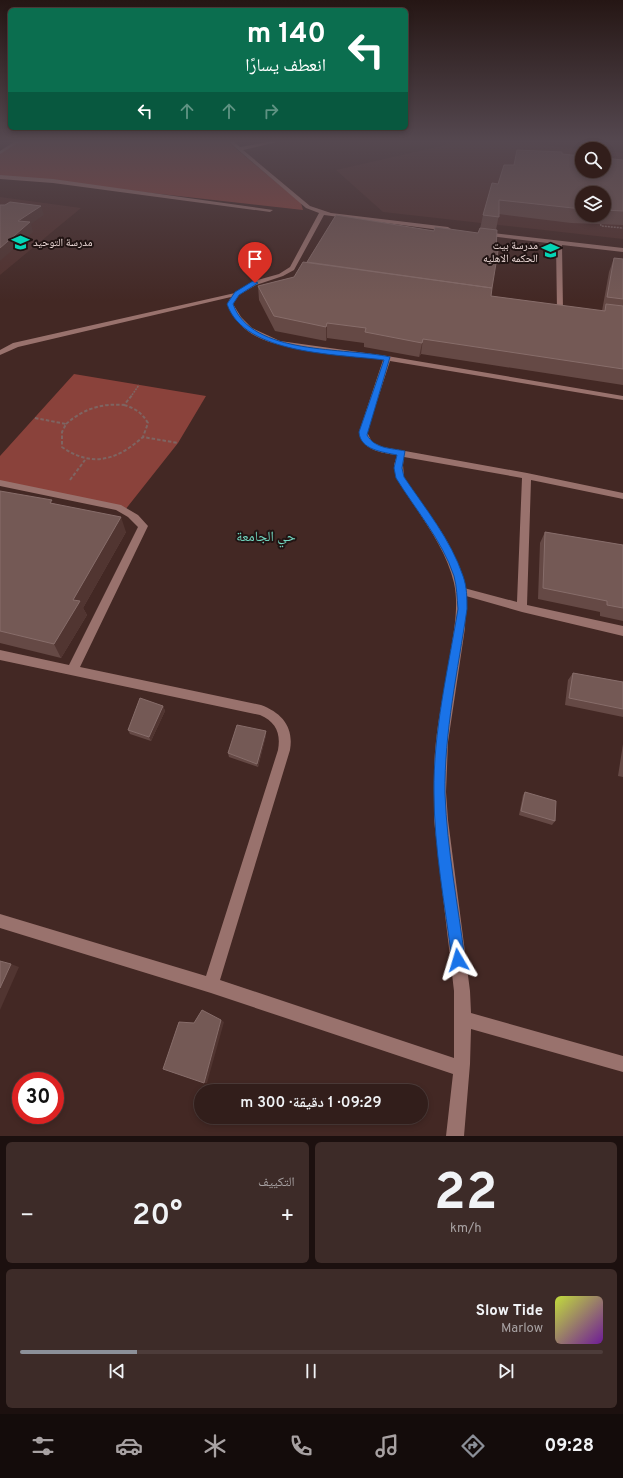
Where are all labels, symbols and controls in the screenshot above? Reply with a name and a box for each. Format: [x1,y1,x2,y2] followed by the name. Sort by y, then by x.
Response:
[247,17,326,53] text: 140 m
[340,24,392,76] icon: left
[245,55,326,78] text: انعطف يسارًا
[134,100,156,122] icon: left
[176,100,198,122] icon: ahead
[218,100,240,122] icon: ahead
[260,100,282,122] icon: right
[575,142,611,222] map controls
[575,142,611,178] button: search
[575,186,611,222] button: layers
[10,232,30,252] school or university icon: مدرسة التوحيد
[33,236,93,250] place label: مدرسة التوحيد
[483,239,538,266] place label: مدرسة بيت الحكمه الاهليه
[541,241,561,261] school or university icon: مدرسة بيت الحكمه الاهليه
[238,242,272,283] pin
[244,248,266,270] icon: arrive
[236,529,296,548] district label: حي الجامعة
[437,939,479,981] position arrow
[12,1072,64,1124] speed limit sign: 30
[240,1094,382,1113] text: 09:29 · 1 دقيقة · 300 m
[434,1162,498,1228] text: 22
[258,1175,295,1191] text: التكييف
[132,1198,182,1235] text: 20°
[20,1203,34,1230] text: −
[280,1203,295,1230] text: +
[450,1221,482,1237] text: km/h
[476,1302,543,1321] text: Slow Tide
[501,1321,543,1337] text: Marlow
[106,1360,128,1382] icon: previous
[300,1360,322,1382] icon: pause
[495,1360,517,1382] icon: next
[29,1432,57,1460] icon: filters
[115,1432,143,1460] icon: car
[201,1432,229,1460] icon: climate
[287,1432,315,1460] icon: phone
[373,1432,401,1460] icon: music
[459,1432,487,1460] icon: directions
[544,1435,594,1458] text: 09:28

